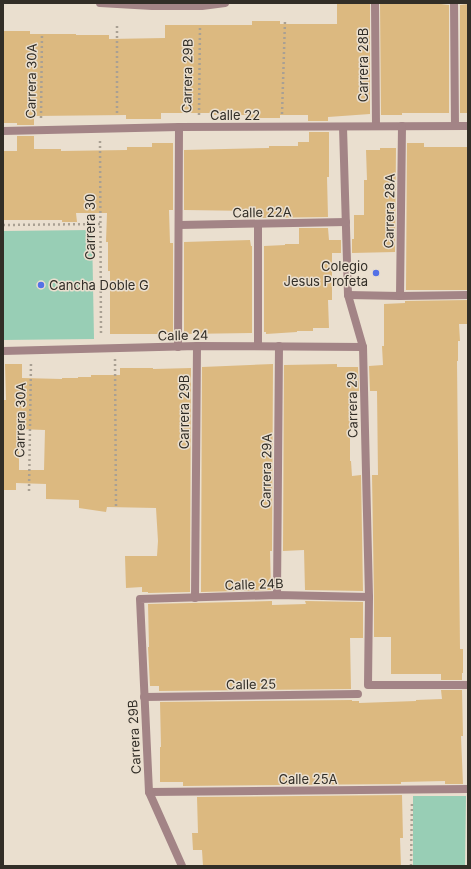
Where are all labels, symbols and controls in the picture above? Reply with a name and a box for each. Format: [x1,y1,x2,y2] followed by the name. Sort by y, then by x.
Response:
[355,28,371,102] street label: Carrera 28B
[178,39,196,113] street label: Carrera 29B
[22,43,40,119] street label: Carrera 30A
[210,107,260,123] street label: Calle 22
[380,173,398,249] street label: Carrera 28A
[82,194,98,260] street label: Carrera 30
[232,203,292,221] street label: Calle 22A
[284,258,368,289] place label: Colegio Jesus Profeta
[371,268,381,278] marker: Colegio Jesus Profeta
[49,277,149,293] place label: Cancha Doble G
[36,280,46,290] marker: Cancha Doble G
[158,327,208,343] street label: Calle 24
[343,372,361,438] street label: Carrera 29
[176,375,192,449] street label: Carrera 29B
[11,382,29,458] street label: Carrera 30A
[257,433,275,509] street label: Carrera 29A
[224,575,284,593] street label: Calle 24B
[226,676,276,692] street label: Calle 25
[124,699,144,775] street label: Carrera 29B
[278,771,338,787] street label: Calle 25A

